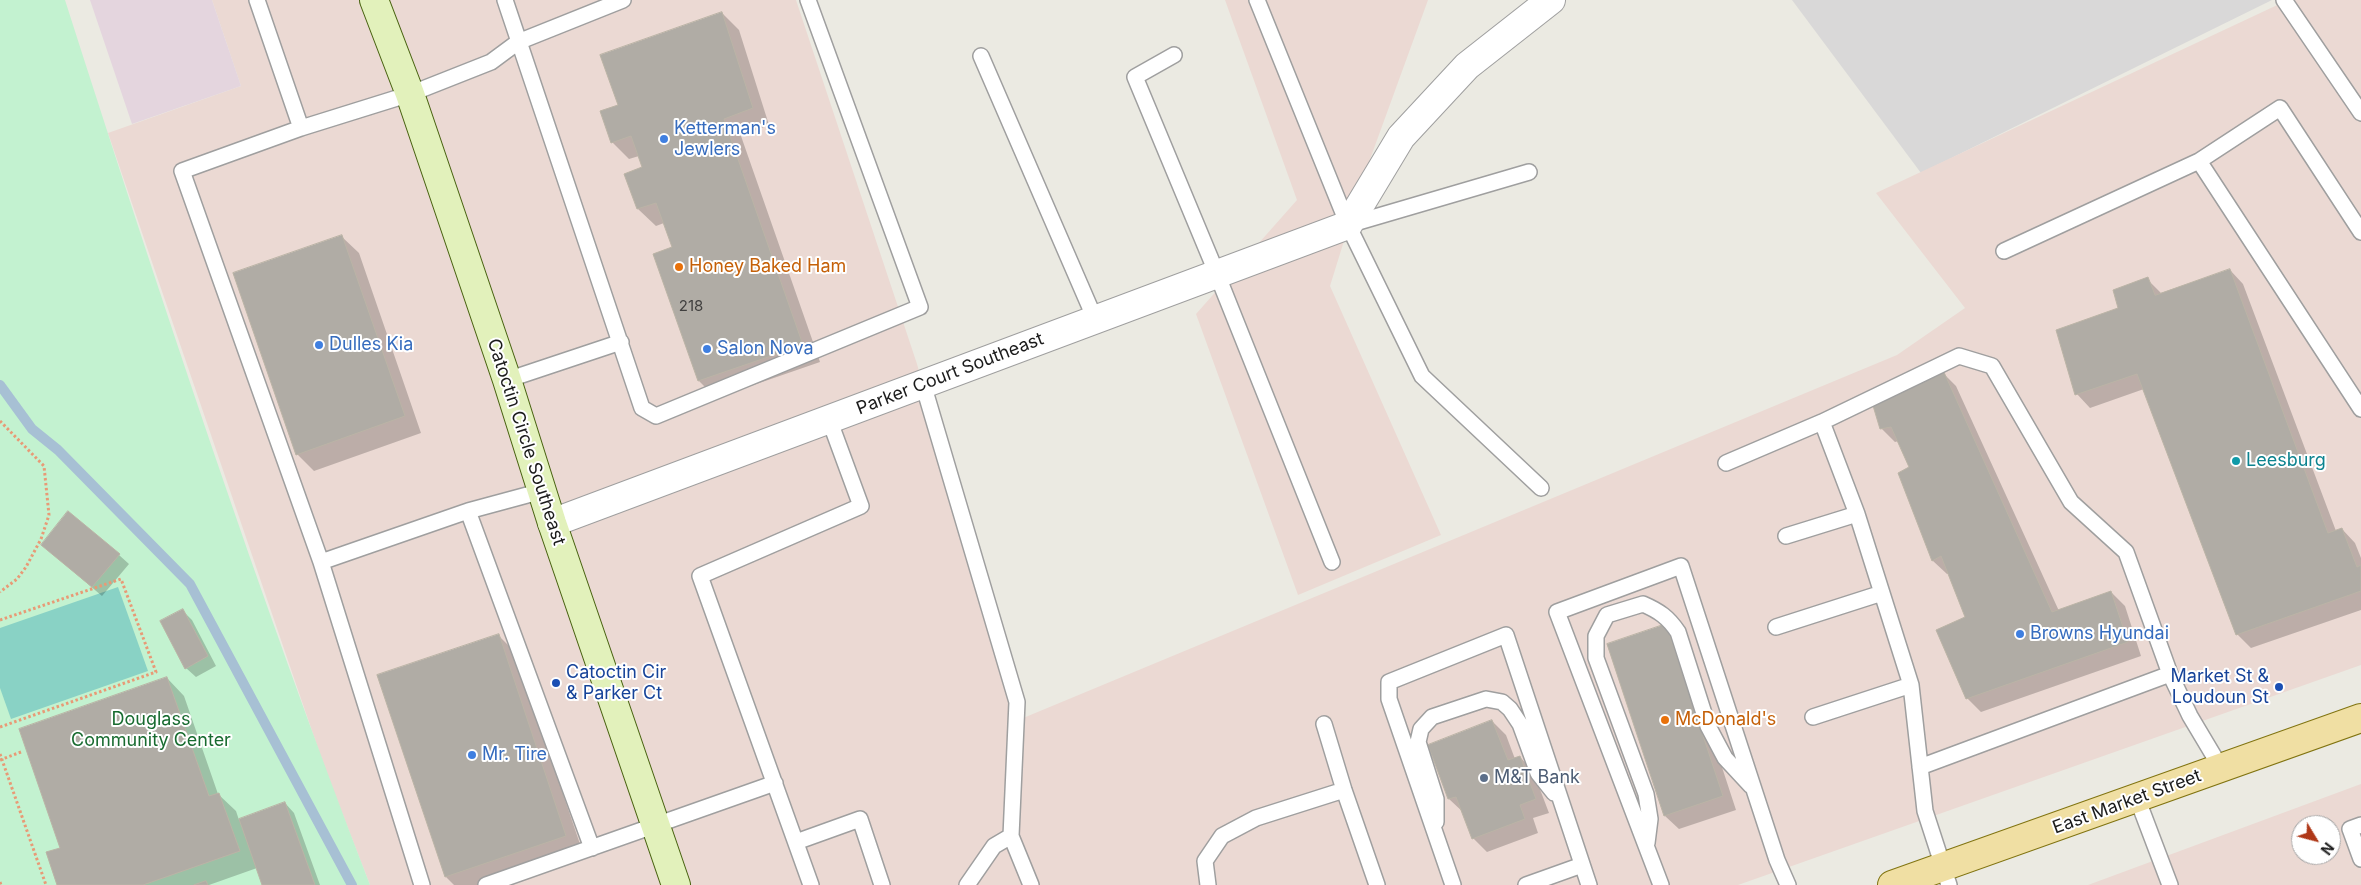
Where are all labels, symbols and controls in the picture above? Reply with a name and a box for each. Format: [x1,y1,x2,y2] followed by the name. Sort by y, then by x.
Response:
[674,118,776,160] place label: Ketterman's Jewlers
[658,133,670,145] marker: Ketterman's Jewlers
[689,256,846,278] place label: Honey Baked Ham
[673,261,685,273] marker: Honey Baked Ham
[679,297,703,315] house number: 218
[853,328,1047,420] street label: Parker Court Southeast
[329,334,413,356] place label: Dulles Kia
[482,336,570,548] street label: Catoctin Circle Southeast
[717,338,814,360] place label: Salon Nova
[313,339,325,351] marker: Dulles Kia
[701,343,713,355] marker: Salon Nova
[2246,450,2326,472] place label: Leesburg
[2230,455,2242,467] marker: Leesburg
[2030,623,2169,645] place label: Browns Hyundai
[2014,628,2026,640] marker: Browns Hyundai
[566,662,666,704] place label: Catoctin Cir & Parker Ct
[2171,666,2269,709] place label: Market St & Loudoun St
[550,677,562,689] marker: Catoctin Cir & Parker Ct
[2273,681,2285,693] marker: Market St & Loudoun St
[71,709,231,752] park label: Douglass Community Center
[1675,709,1776,731] place label: McDonald's
[1659,714,1671,726] marker: McDonald's
[482,744,547,766] place label: Mr. Tire
[466,749,478,761] marker: Mr. Tire
[2050,765,2204,839] street label: East Market Street
[1494,767,1580,789] place label: M&T Bank
[1478,772,1490,784] marker: M&T Bank
[2291,815,2341,865] north arrow
[2318,839,2338,858] text: N

